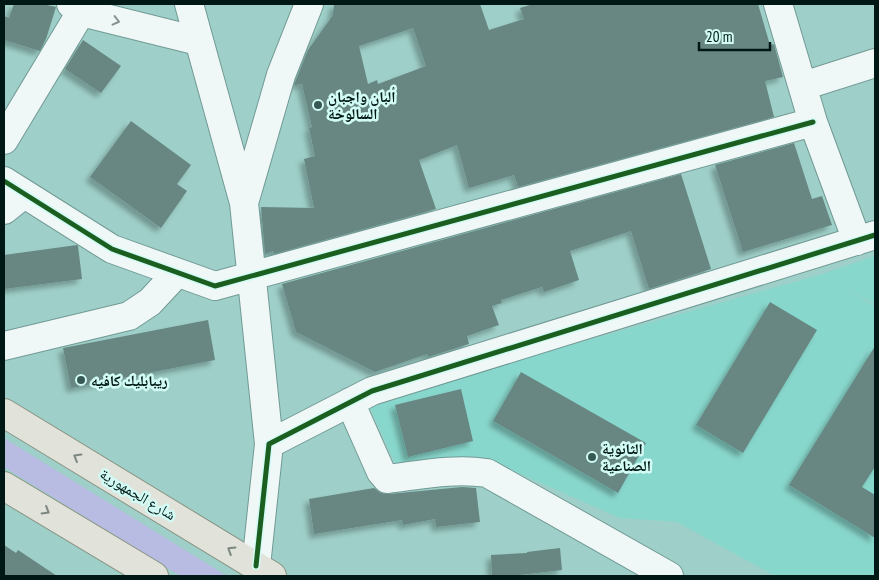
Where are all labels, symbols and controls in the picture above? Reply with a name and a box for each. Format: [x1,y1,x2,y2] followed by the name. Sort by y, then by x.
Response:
[111,15,119,25] one-way arrow
[699,20,770,52] scale bar
[706,27,732,46] text: 20 m
[328,87,396,123] place label: ألبان واجبان السالوخة
[312,99,324,111] marker: ألبان واجبان السالوخة
[91,371,168,390] place label: ريبابليك كافيه
[75,374,87,386] marker: ريبابليك كافيه
[602,439,651,475] place label: الثانوية الصناعية
[586,451,598,463] marker: الثانوية الصناعية
[73,453,82,463] one-way arrow
[96,464,179,525] street label: شارع الجمهورية
[40,505,49,515] one-way arrow
[227,547,236,556] one-way arrow

